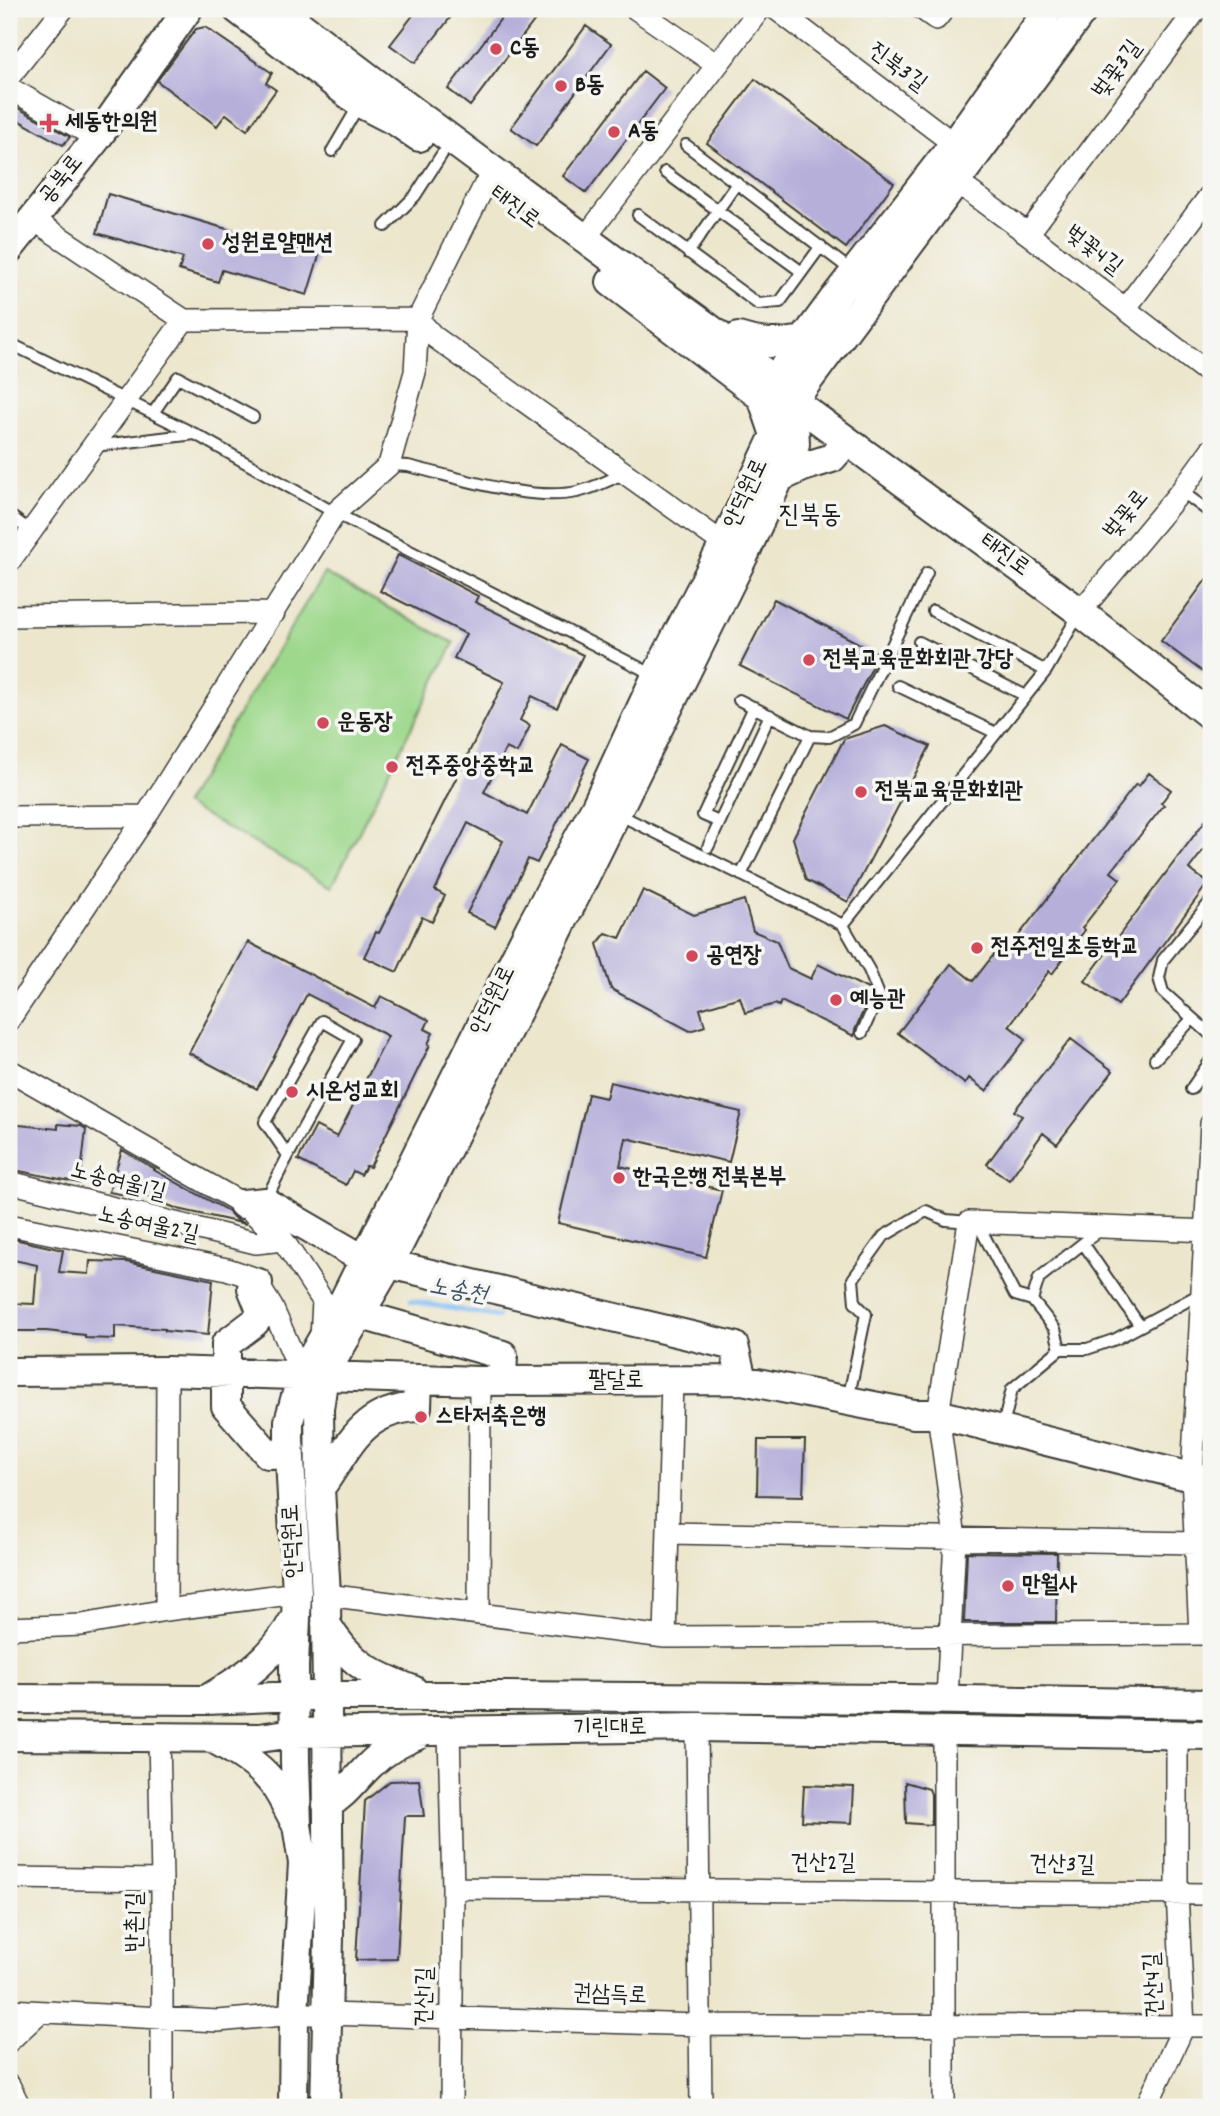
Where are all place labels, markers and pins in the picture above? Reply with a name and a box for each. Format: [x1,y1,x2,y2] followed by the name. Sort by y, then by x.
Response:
[510,33,540,66] place label: C동
[488,41,504,57] marker: C동
[575,70,604,103] place label: B동
[553,78,569,94] marker: B동
[65,107,158,140] place label: 세동한의원
[39,113,59,133] marker: 세동한의원
[628,116,659,149] place label: A동
[606,124,622,140] marker: A동
[222,228,333,261] place label: 성원로얄맨션
[200,236,216,252] marker: 성원로얄맨션
[823,644,1014,677] place label: 전북교육문화회관 강당
[801,652,817,668] marker: 전북교육문화회관 강당
[337,707,393,740] place label: 운동장
[315,715,331,731] marker: 운동장
[406,751,536,784] place label: 전주중앙중학교
[384,759,400,775] marker: 전주중앙중학교
[875,776,1024,809] place label: 전북교육문화회관
[853,784,869,800] marker: 전북교육문화회관
[991,932,1139,965] place label: 전주전일초등학교
[706,940,762,973] place label: 공연장
[969,940,985,956] marker: 전주전일초등학교
[684,948,700,964] marker: 공연장
[850,984,906,1017] place label: 예능관
[828,992,844,1008] marker: 예능관
[306,1076,399,1109] place label: 시온성교회
[284,1084,300,1100] marker: 시온성교회
[632,1162,786,1195] place label: 한국은행 전북본부
[611,1170,627,1186] marker: 한국은행 전북본부
[435,1401,546,1434] place label: 스타저축은행
[413,1409,429,1425] marker: 스타저축은행
[1022,1570,1078,1603] place label: 만월사
[1000,1578,1016,1594] marker: 만월사

